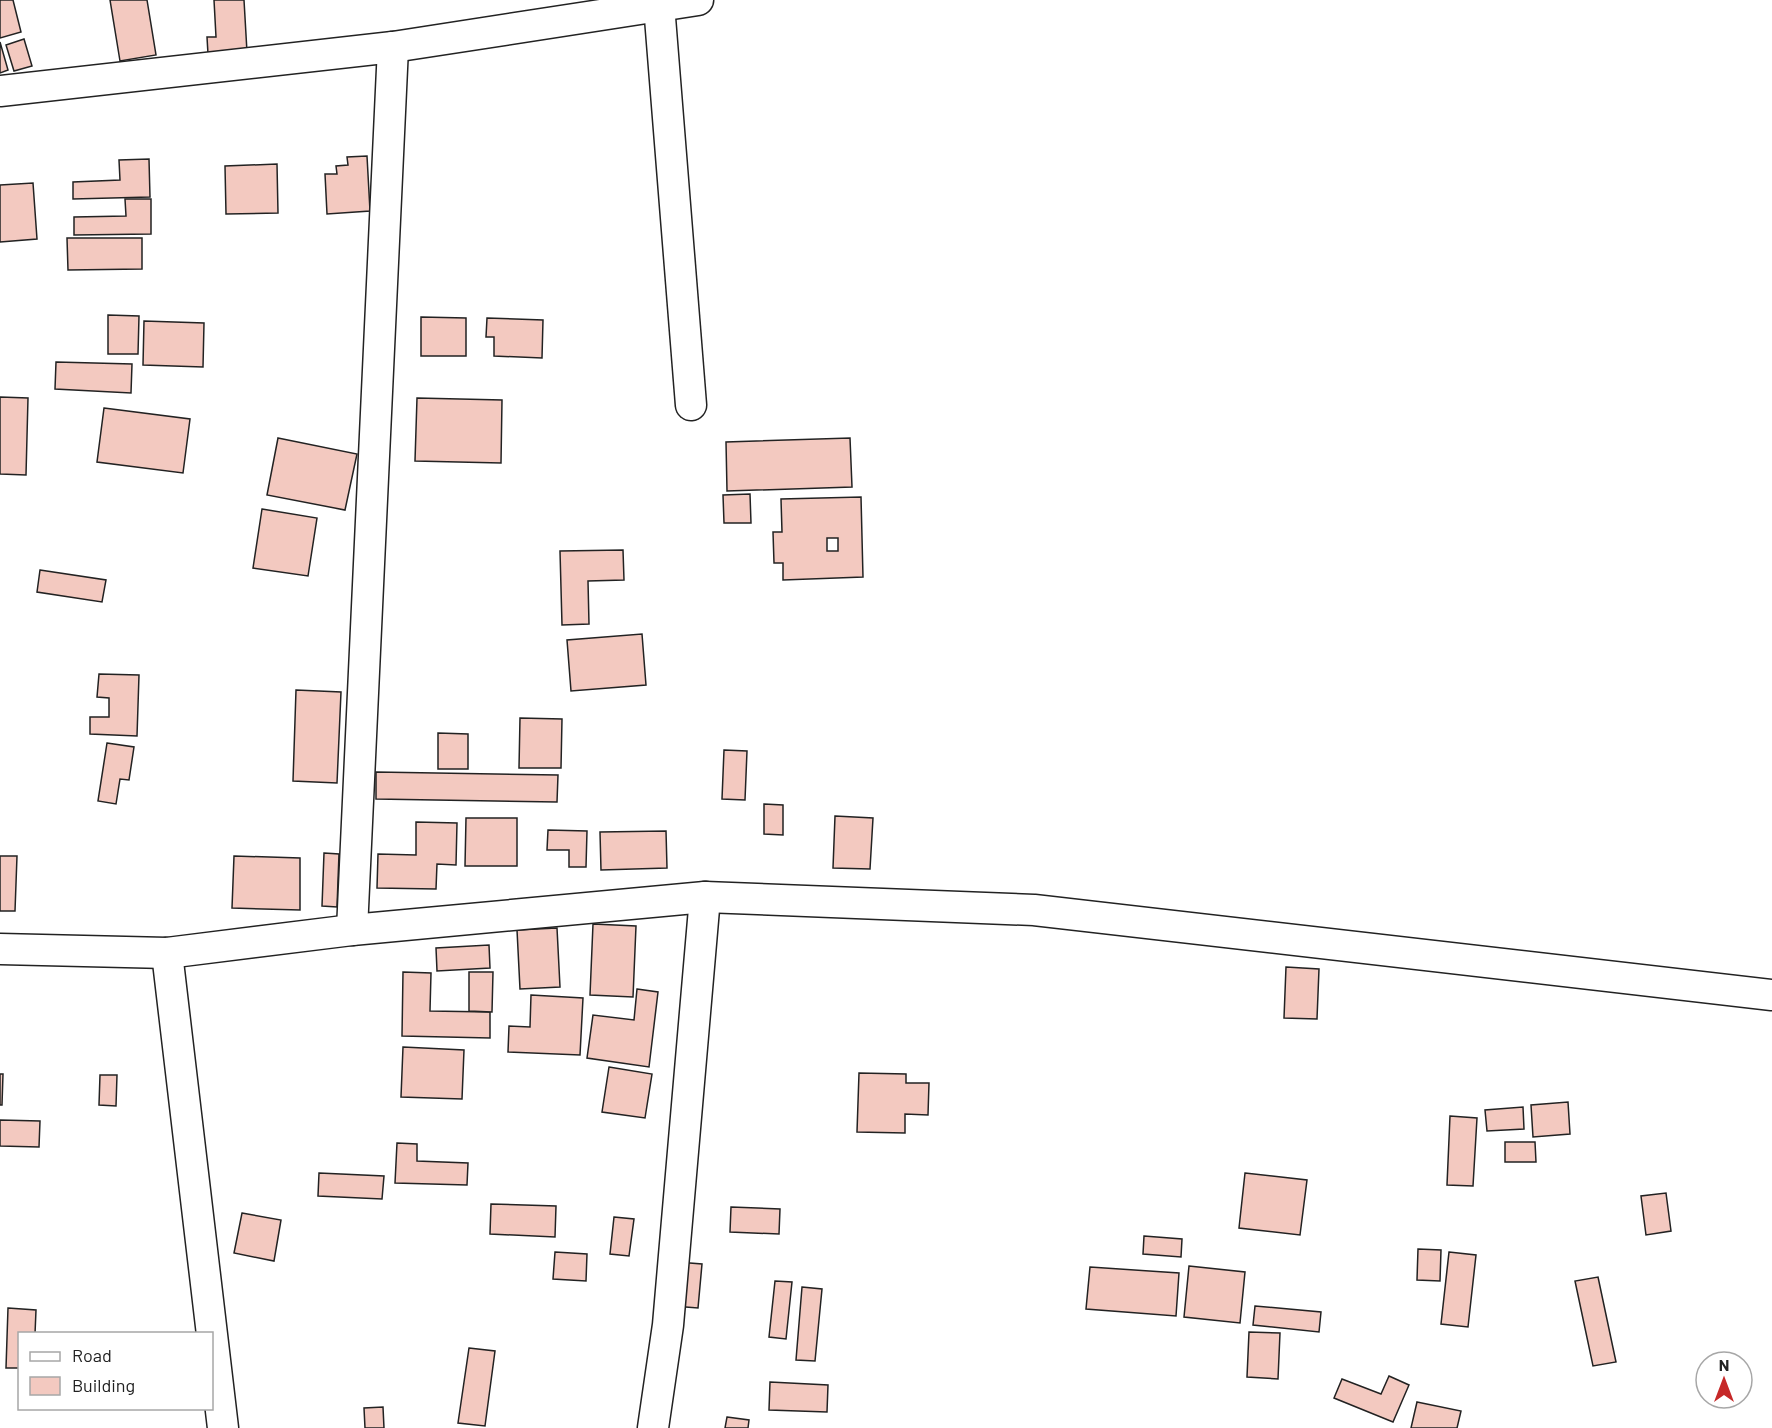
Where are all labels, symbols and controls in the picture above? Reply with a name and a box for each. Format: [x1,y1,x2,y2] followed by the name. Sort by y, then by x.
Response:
[18,1332,213,1410] legend
[72,1344,112,1366] text: Road
[1694,1350,1754,1410] north arrow
[1719,1355,1729,1374] text: N
[72,1374,135,1396] text: Building

